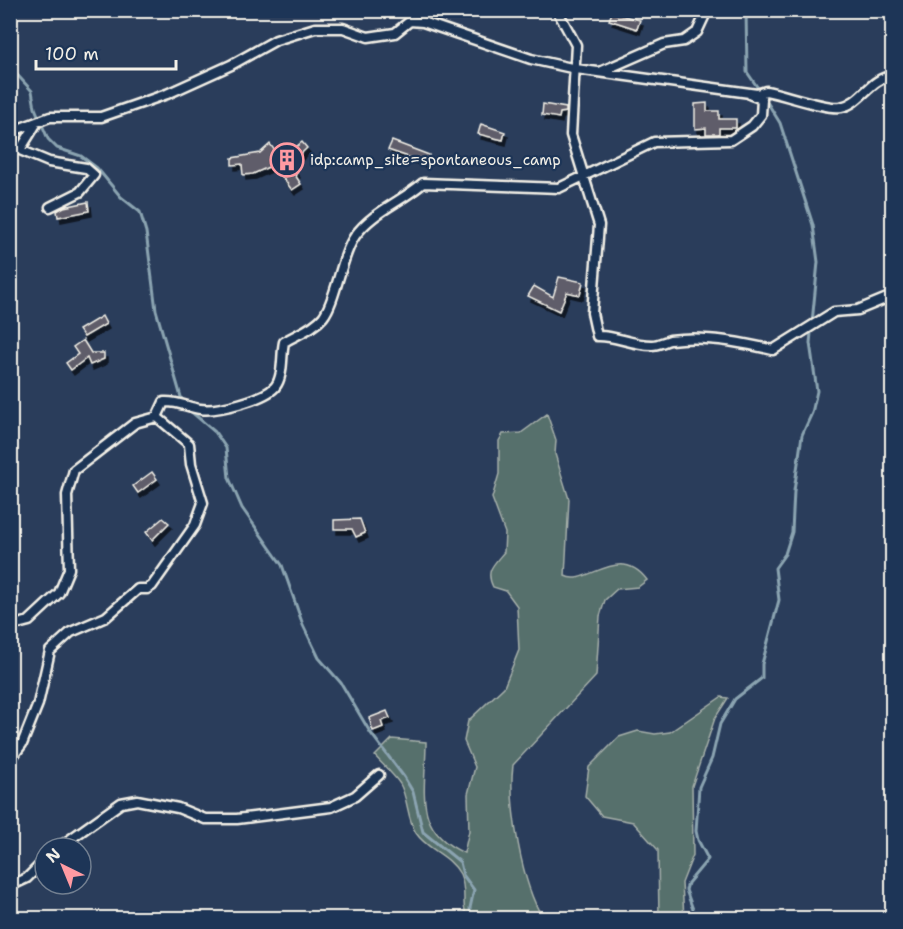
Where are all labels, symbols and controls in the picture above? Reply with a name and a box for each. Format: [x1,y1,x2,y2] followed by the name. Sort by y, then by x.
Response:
[36,33,176,71] scale bar
[45,42,99,66] text: 100 m
[269,142,305,178] building icon: idp:camp_site=spontaneous_camp
[310,150,561,170] place label: idp:camp_site=spontaneous_camp
[33,836,93,896] north arrow
[41,843,65,867] text: N

